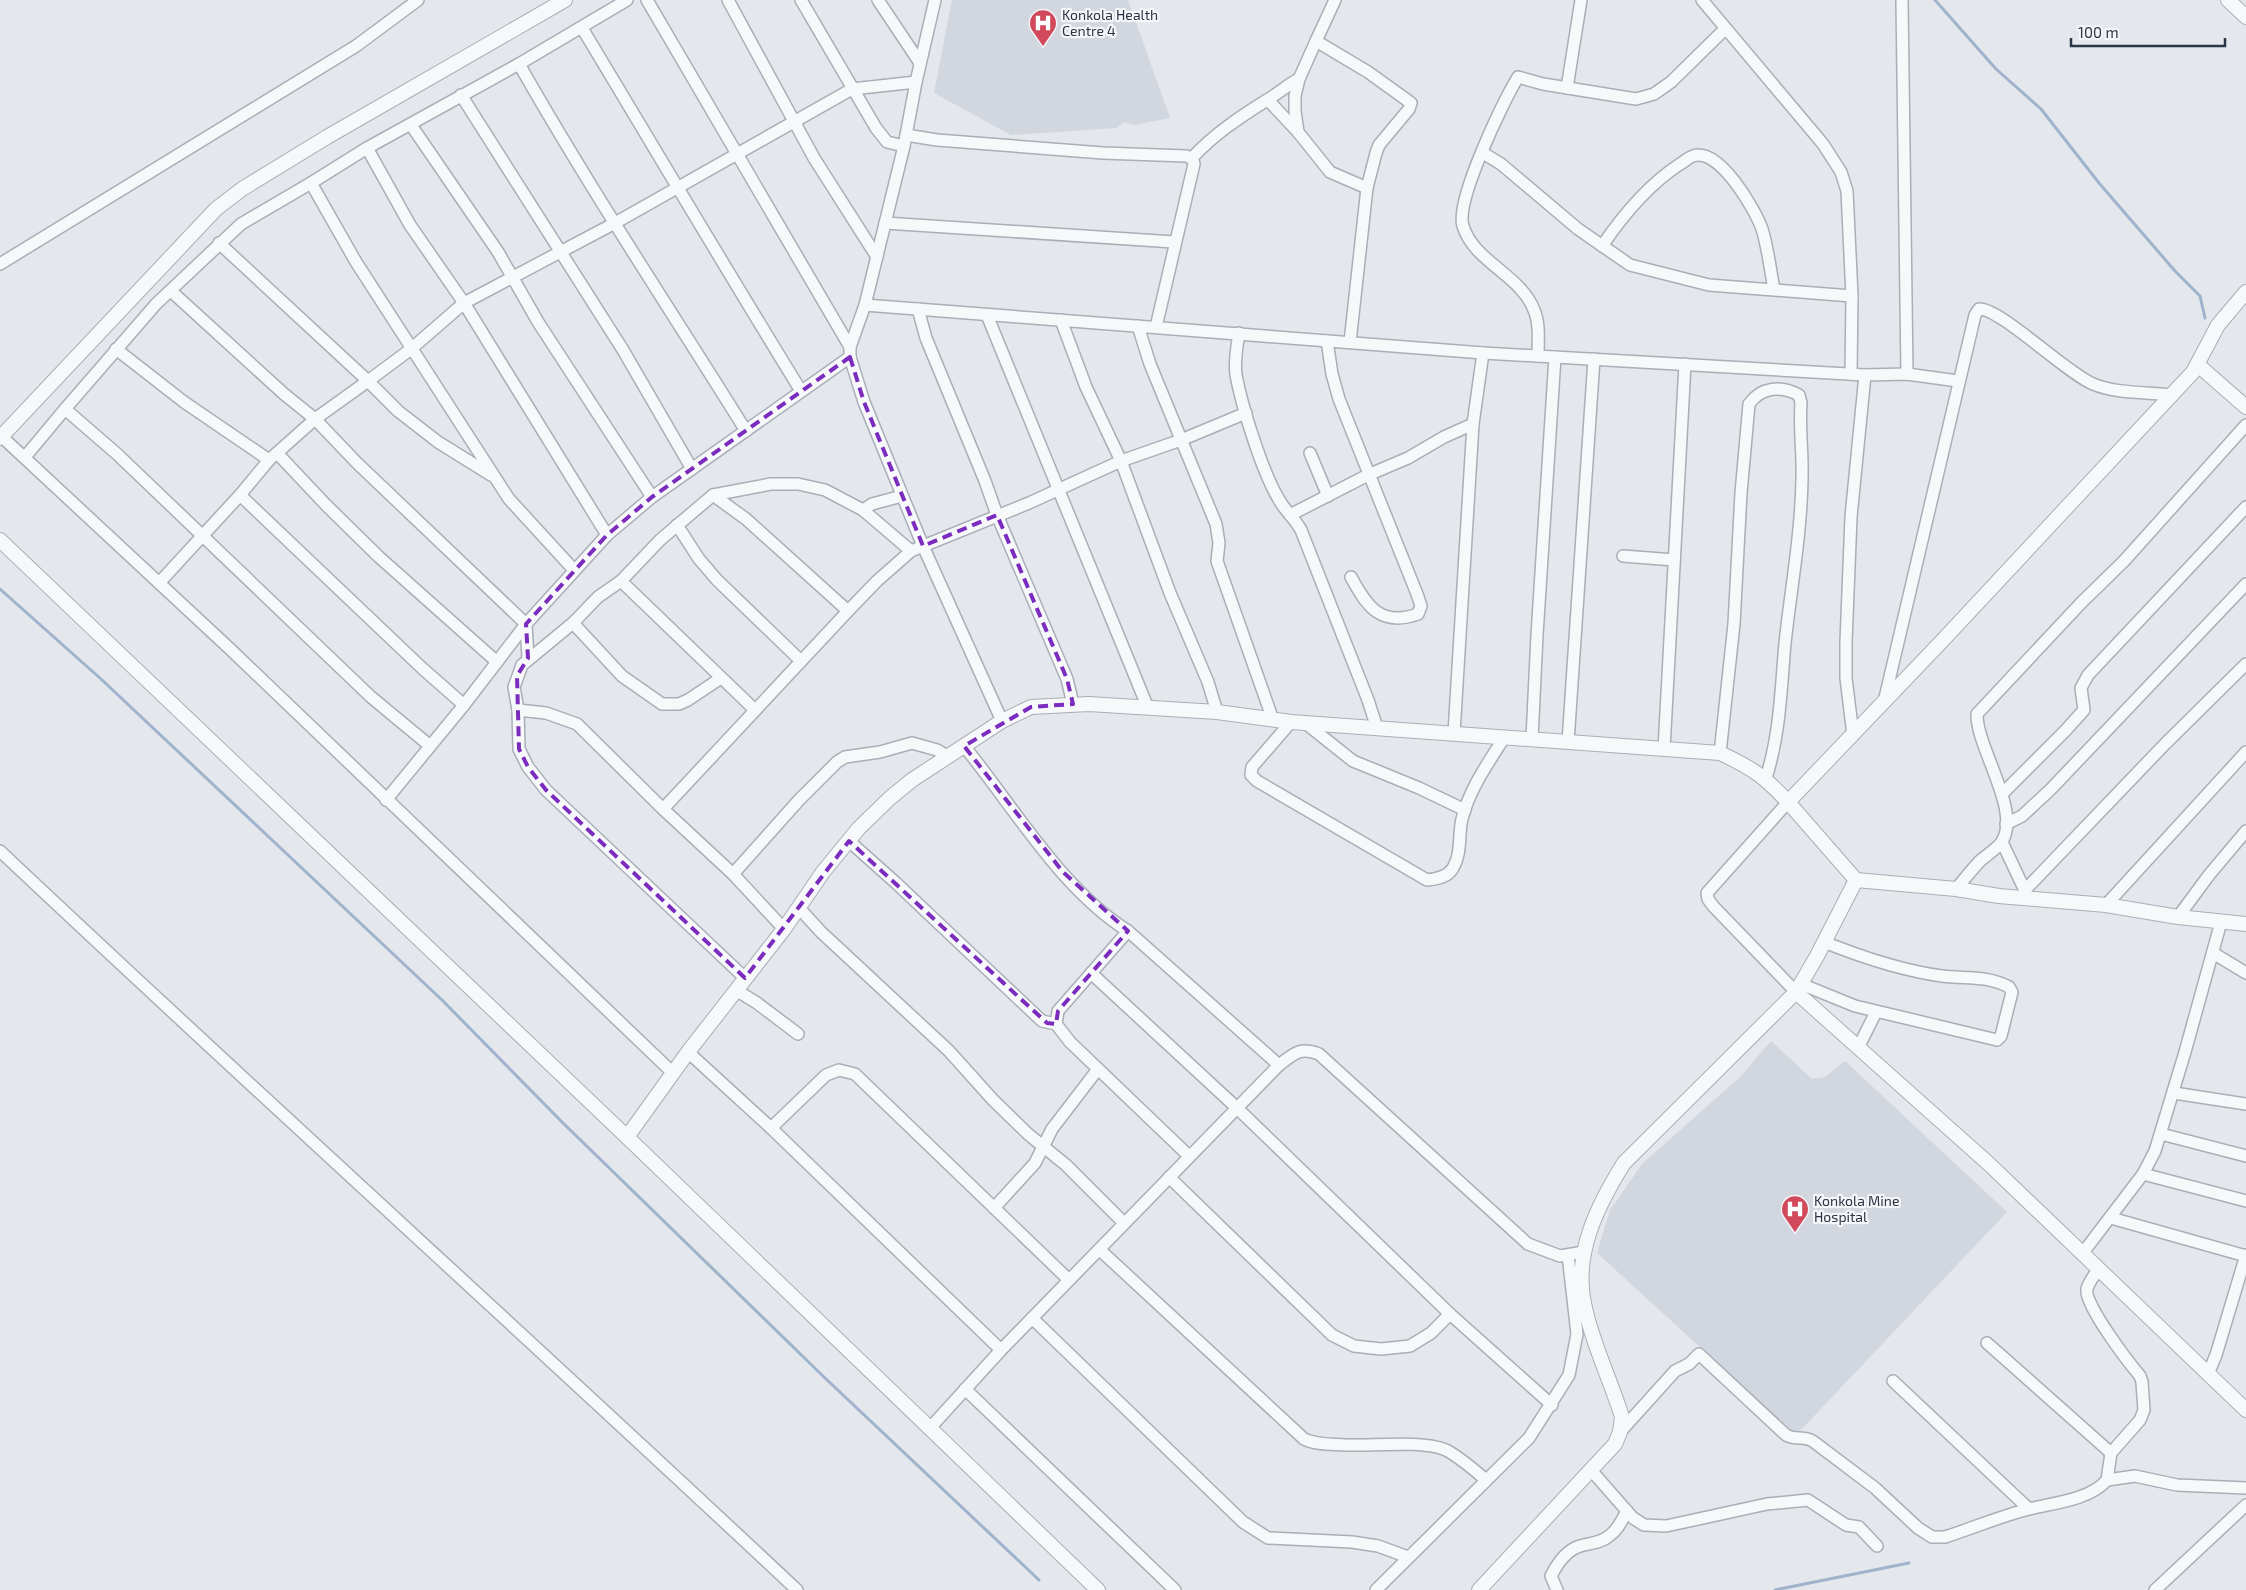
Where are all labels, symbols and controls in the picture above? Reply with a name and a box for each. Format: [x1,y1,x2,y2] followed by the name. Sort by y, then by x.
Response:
[1062,6,1158,39] place label: Konkola Health Centre 4
[1028,8,1058,47] hospital icon: Konkola Health Centre 4
[2071,15,2225,47] scale bar
[2078,23,2119,41] text: 100 m
[1814,1192,1899,1225] place label: Konkola Mine Hospital
[1780,1194,1810,1233] hospital icon: Konkola Mine Hospital

